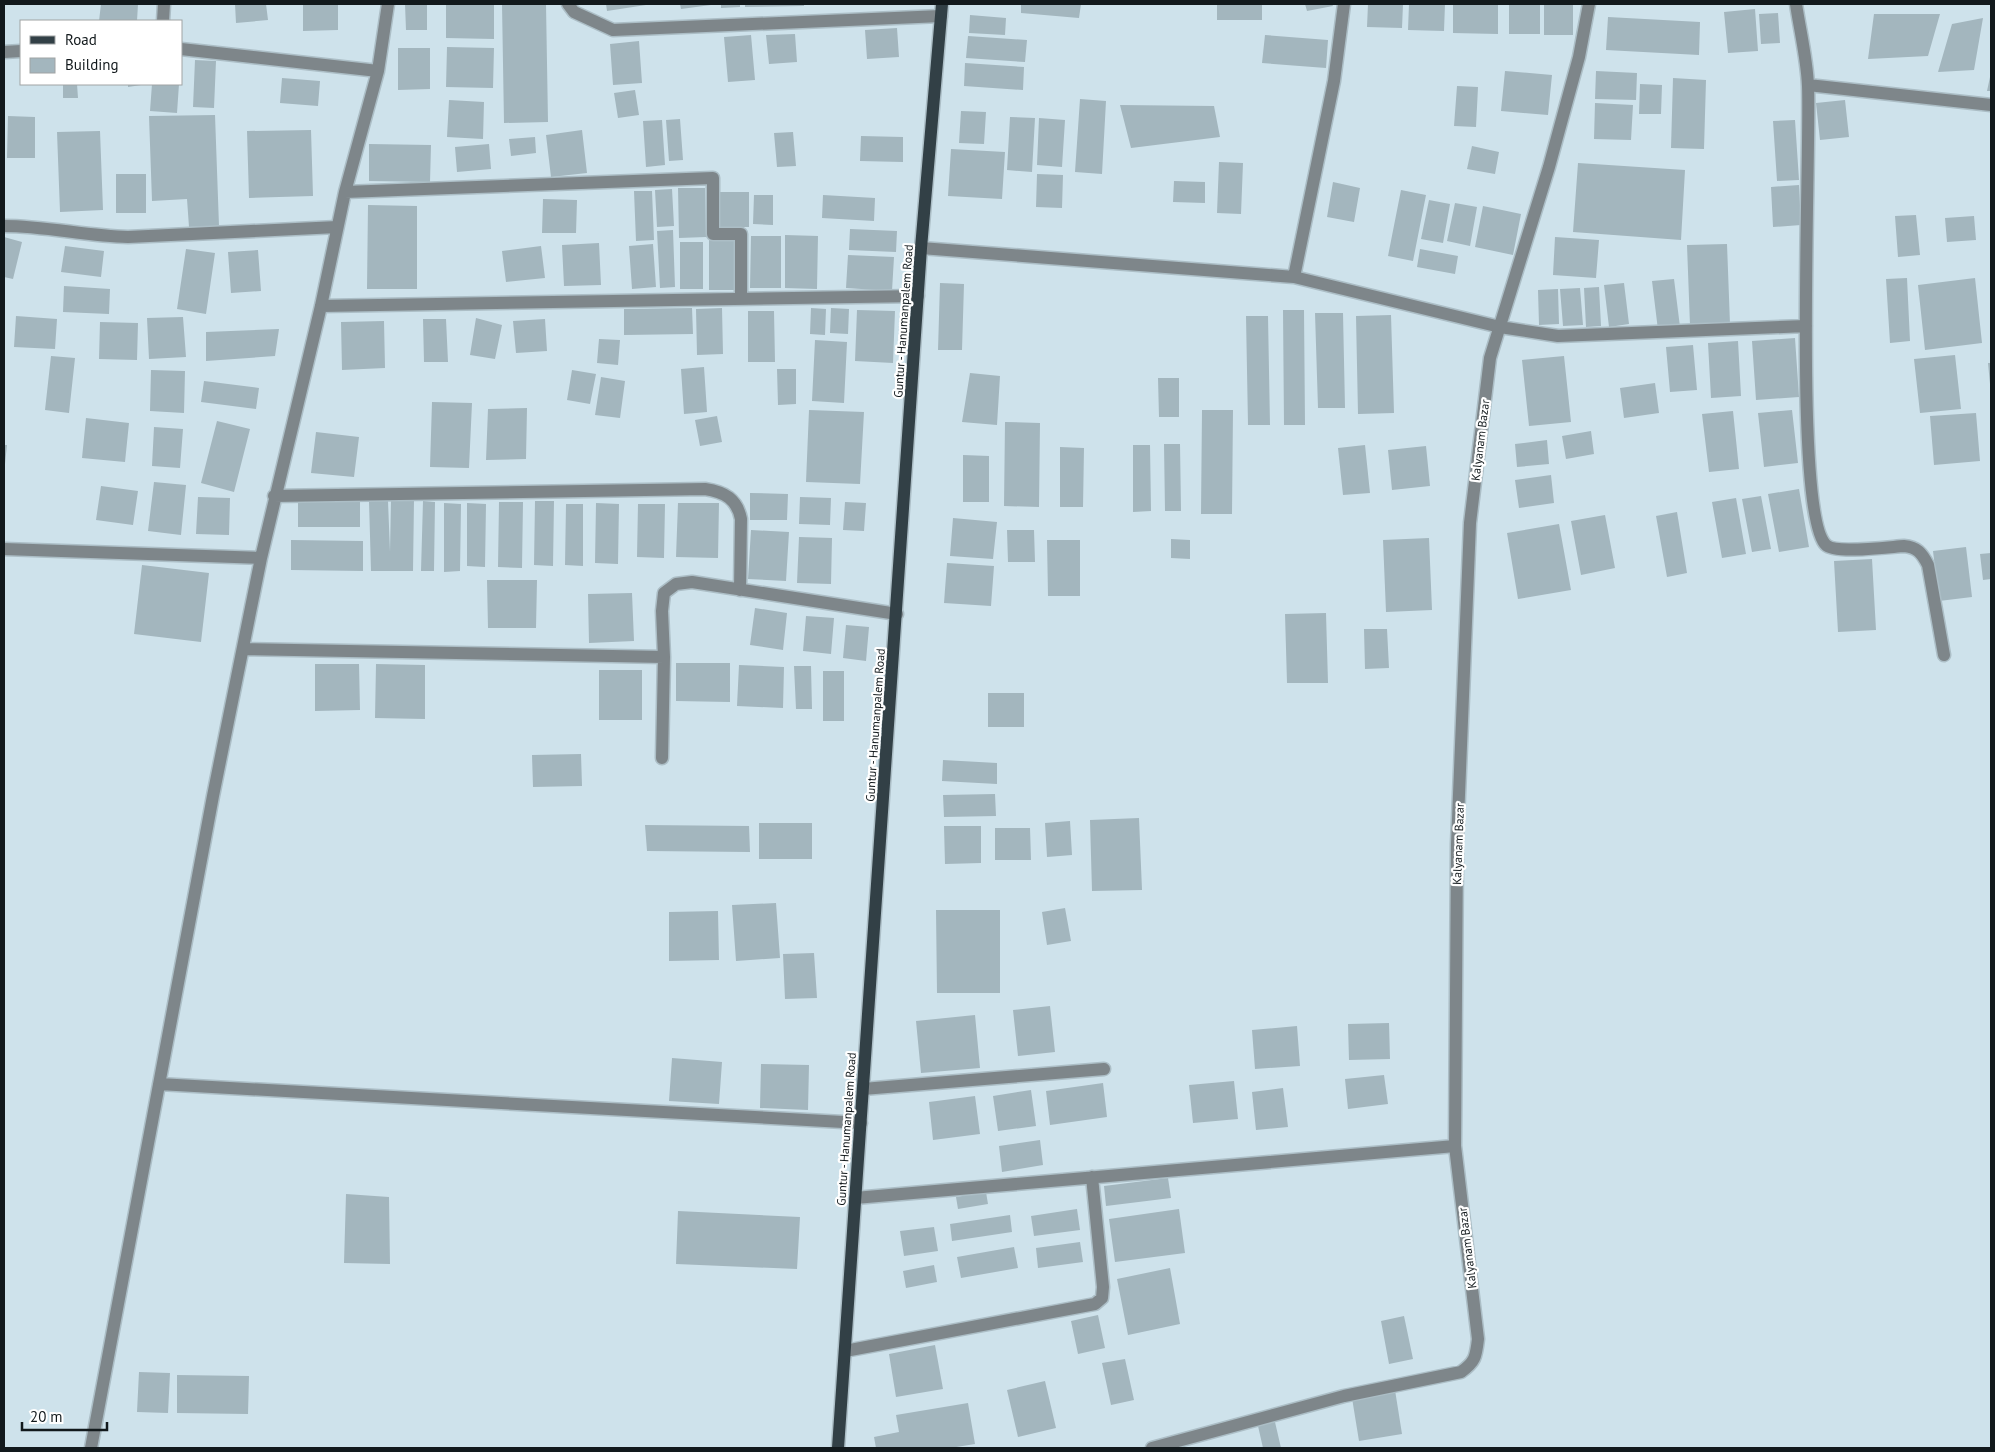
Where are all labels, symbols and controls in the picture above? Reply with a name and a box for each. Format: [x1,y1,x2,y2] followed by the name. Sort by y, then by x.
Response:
[20,20,182,85] legend
[65,30,97,49] text: Road
[65,55,119,74] text: Building
[890,244,916,398] street label: Guntur - Hanumanpalem Road
[1468,398,1492,482] street label: Kalyanam Bazar
[862,648,888,802] street label: Guntur - Hanumanpalem Road
[1449,803,1467,885] street label: Kalyanam Bazar
[833,1052,859,1206] street label: Guntur - Hanumanpalem Road
[1455,1206,1479,1290] street label: Kalyanam Bazar
[22,1400,108,1432] scale bar
[30,1407,63,1426] text: 20 m

